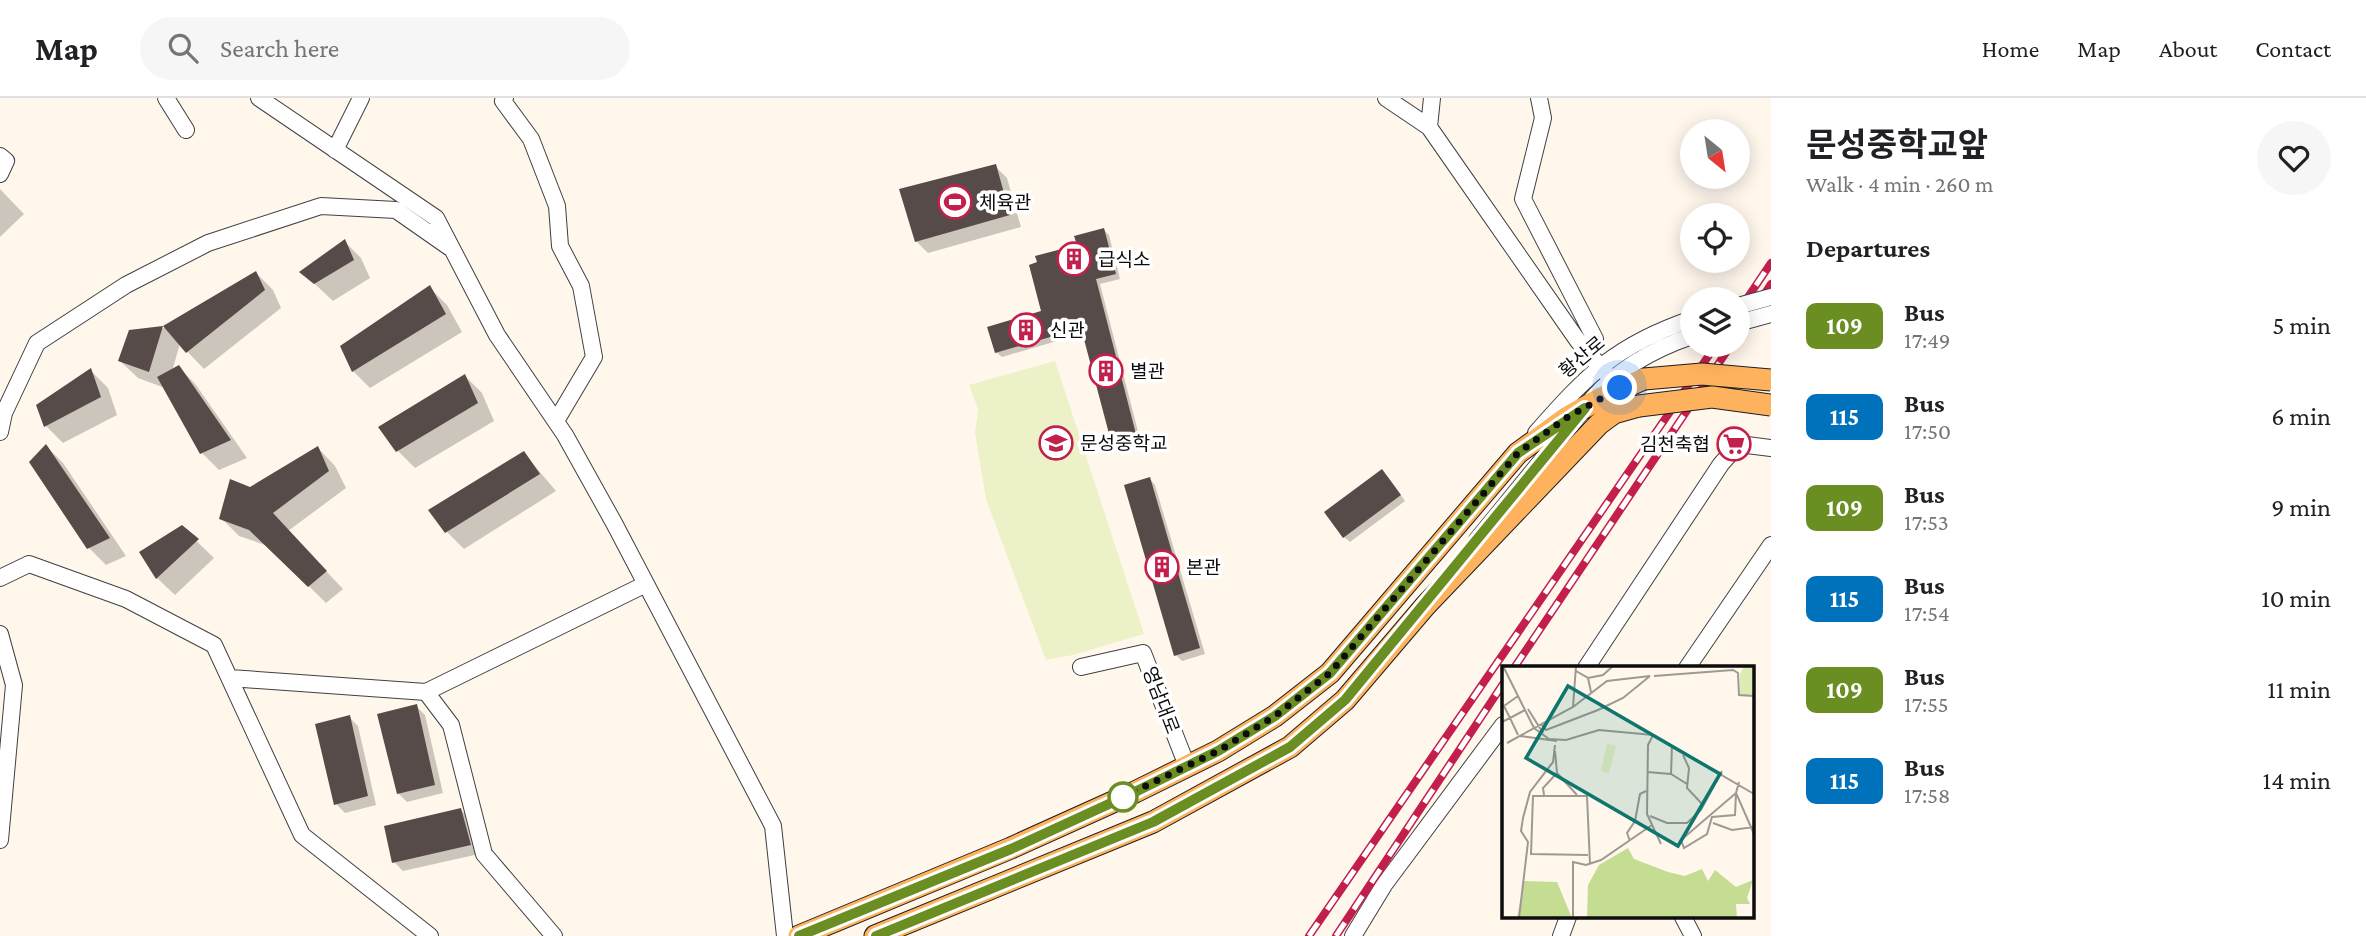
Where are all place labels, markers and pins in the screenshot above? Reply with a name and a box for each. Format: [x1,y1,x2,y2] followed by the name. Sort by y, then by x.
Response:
[936,183,974,221] sports icon: 체육관
[979,192,1031,213] place label: 체육관
[1055,240,1093,278] building icon: 급식소
[1098,249,1150,270] place label: 급식소
[1007,311,1045,349] building icon: 신관
[1050,320,1085,341] place label: 신관
[1087,352,1125,390] building icon: 별관
[1130,361,1165,382] place label: 별관
[1037,424,1075,462] school or university icon: 문성중학교
[1715,425,1753,463] supermarket icon: 김천축협
[1080,433,1167,454] place label: 문성중학교
[1640,434,1710,455] place label: 김천축협
[1143,548,1181,586] building icon: 본관
[1186,557,1221,578] place label: 본관
[1108,782,1138,812] unlabelled marker

